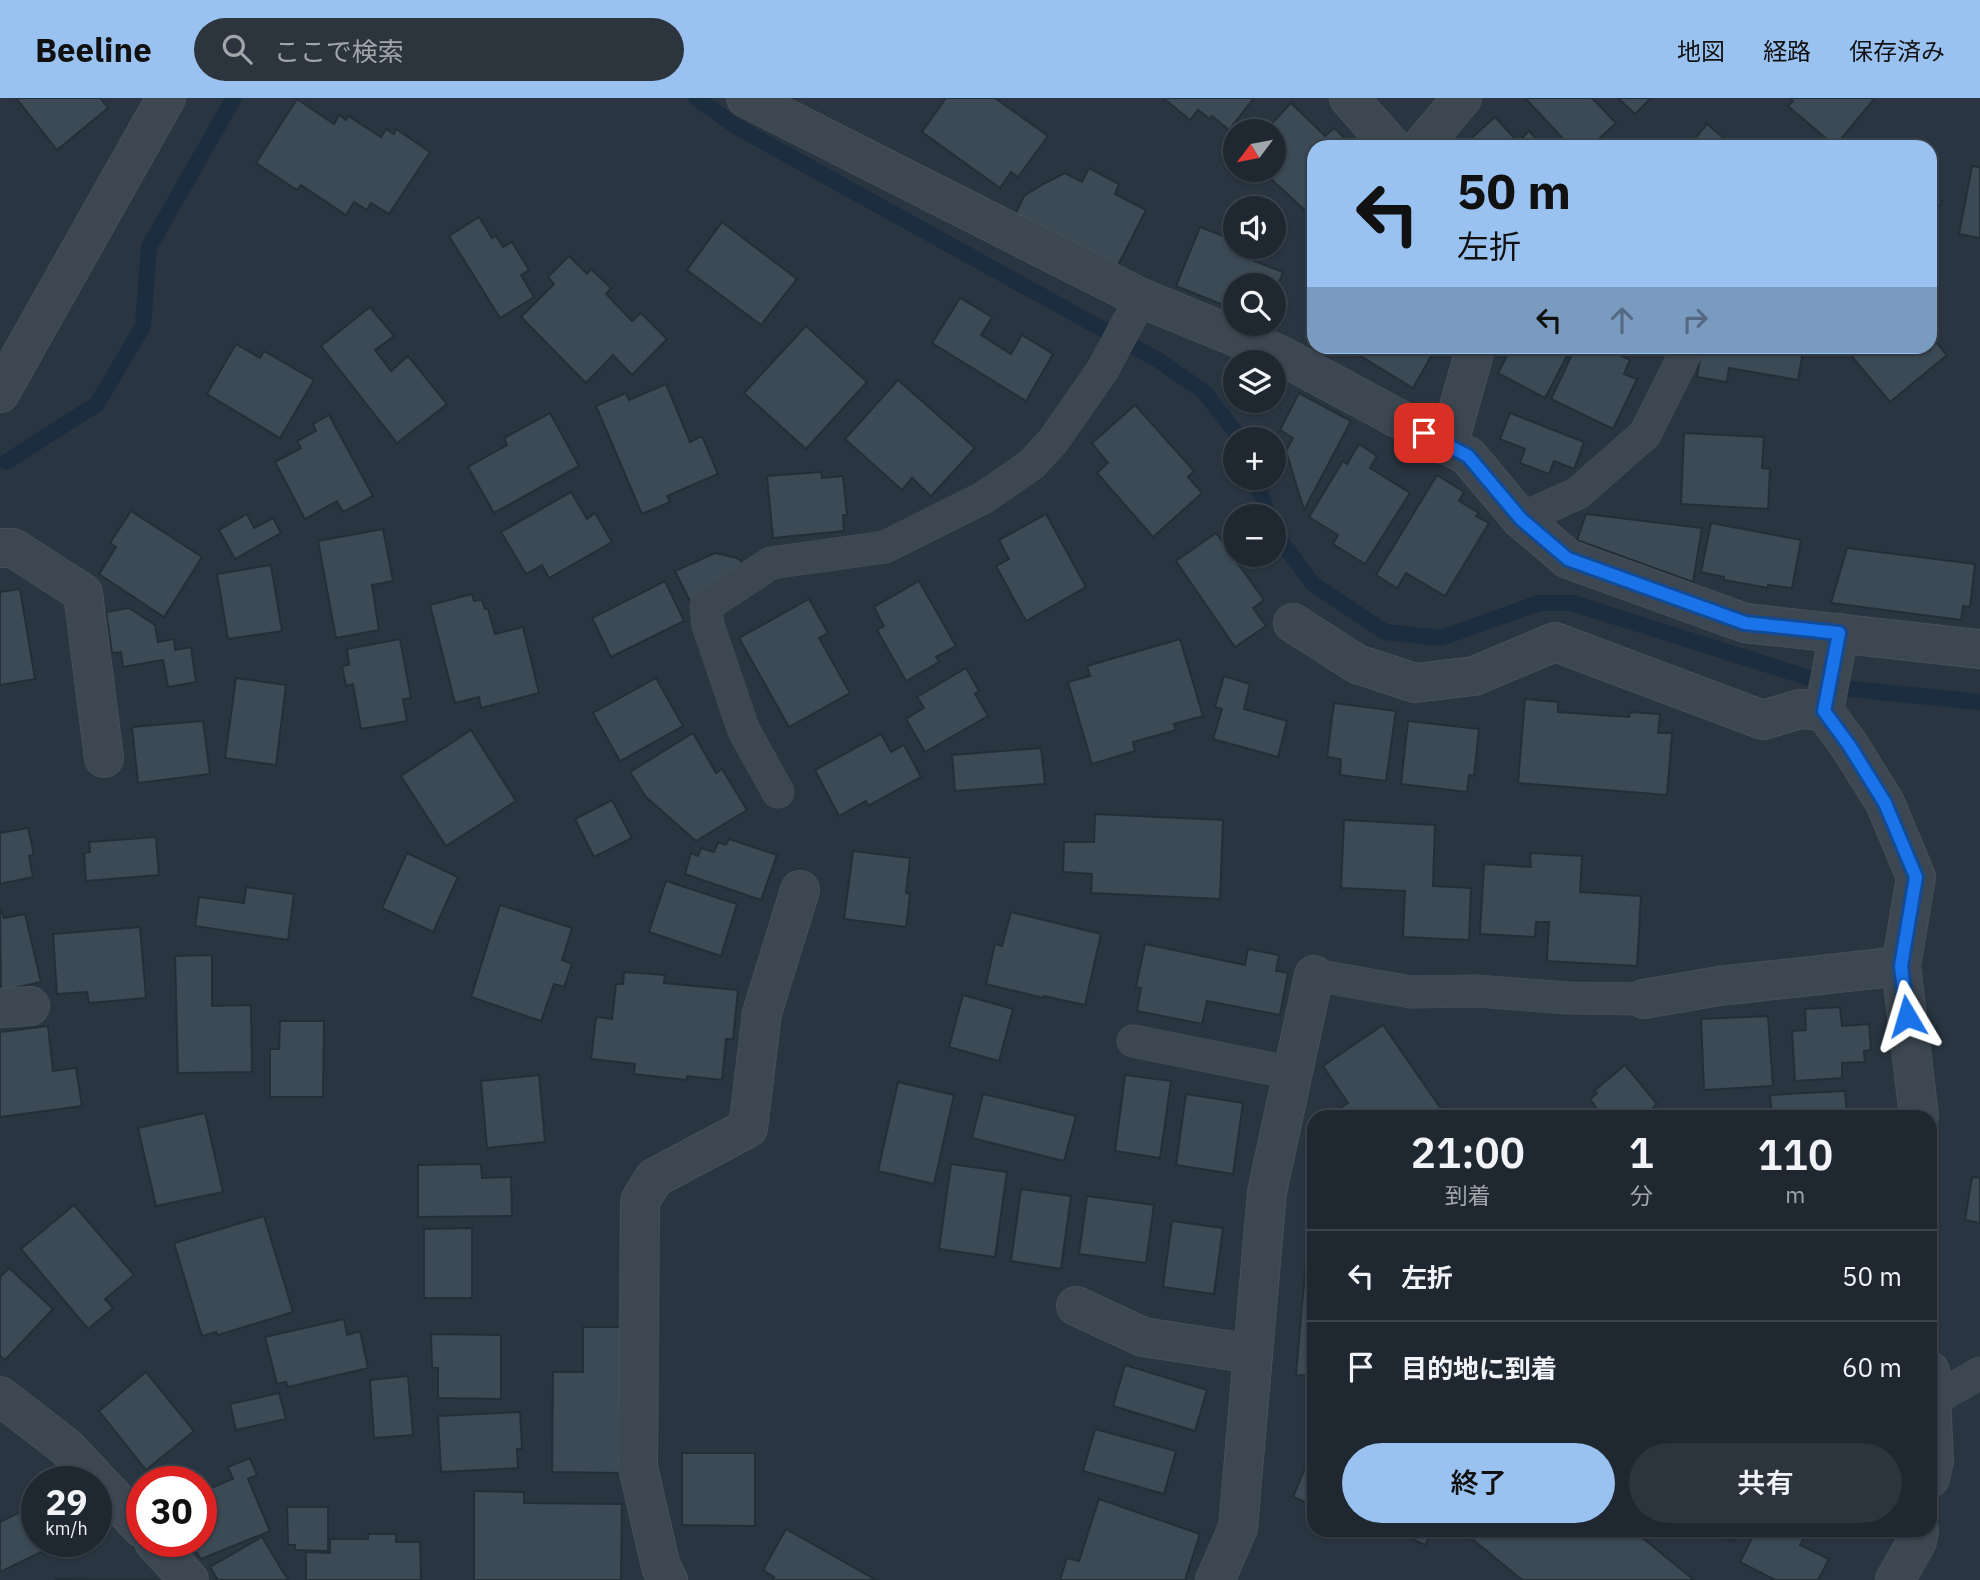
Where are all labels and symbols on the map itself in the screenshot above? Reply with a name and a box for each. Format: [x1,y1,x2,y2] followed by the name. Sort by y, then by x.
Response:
[1223,119,1286,182] north arrow
[1394,403,1454,463] pin
[1870,979,1944,1053] position arrow
[126,1466,217,1557] speed limit sign: 30

